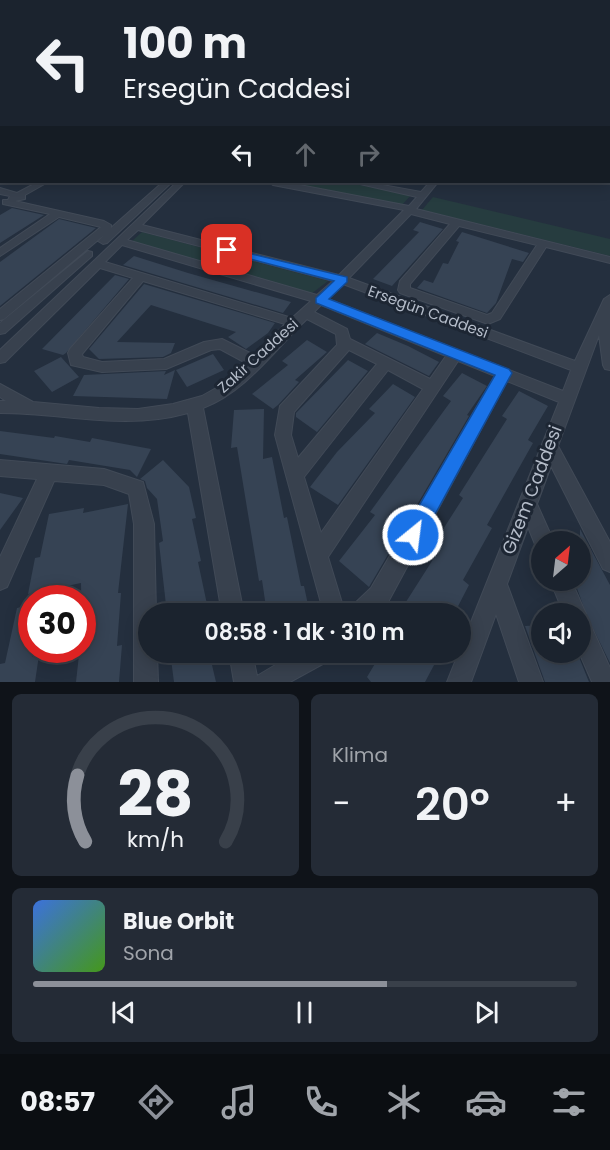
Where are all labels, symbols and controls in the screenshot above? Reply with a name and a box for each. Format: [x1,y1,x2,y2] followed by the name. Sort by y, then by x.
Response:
[123,14,247,73] text: 100 m
[24,24,102,102] icon: left
[123,70,351,107] text: Ersegün Caddesi
[226,138,259,171] icon: left
[289,138,322,171] icon: ahead
[352,138,385,171] icon: right
[201,224,252,275] pin
[210,233,243,266] icon: arrive
[365,280,491,343] street label: Ersegün Caddesi
[213,314,303,398] street label: Zakir Caddesi
[495,422,568,558] street label: Gizem Caddesi
[381,503,445,567] position arrow
[531,531,591,591] north arrow
[531,531,591,663] map controls
[18,585,96,663] speed limit sign: 30
[531,603,591,663] button: sound
[205,617,404,648] text: 08:58 · 1 dk · 310 m
[332,741,388,769] text: Klima
[117,750,194,838] text: 28
[415,773,490,836] text: 20°
[332,780,350,827] text: −
[554,780,577,827] text: +
[127,824,184,855] text: km/h
[123,906,234,937] text: Blue Orbit
[123,939,174,967] text: Sona
[107,996,140,1029] icon: previous
[288,996,321,1029] icon: pause
[470,996,503,1029] icon: next
[135,1081,177,1123] icon: directions
[218,1081,260,1123] icon: music
[300,1081,342,1123] icon: phone
[383,1081,425,1123] icon: climate
[465,1081,507,1123] icon: car
[548,1081,590,1123] icon: filters
[20,1083,95,1120] text: 08:57

